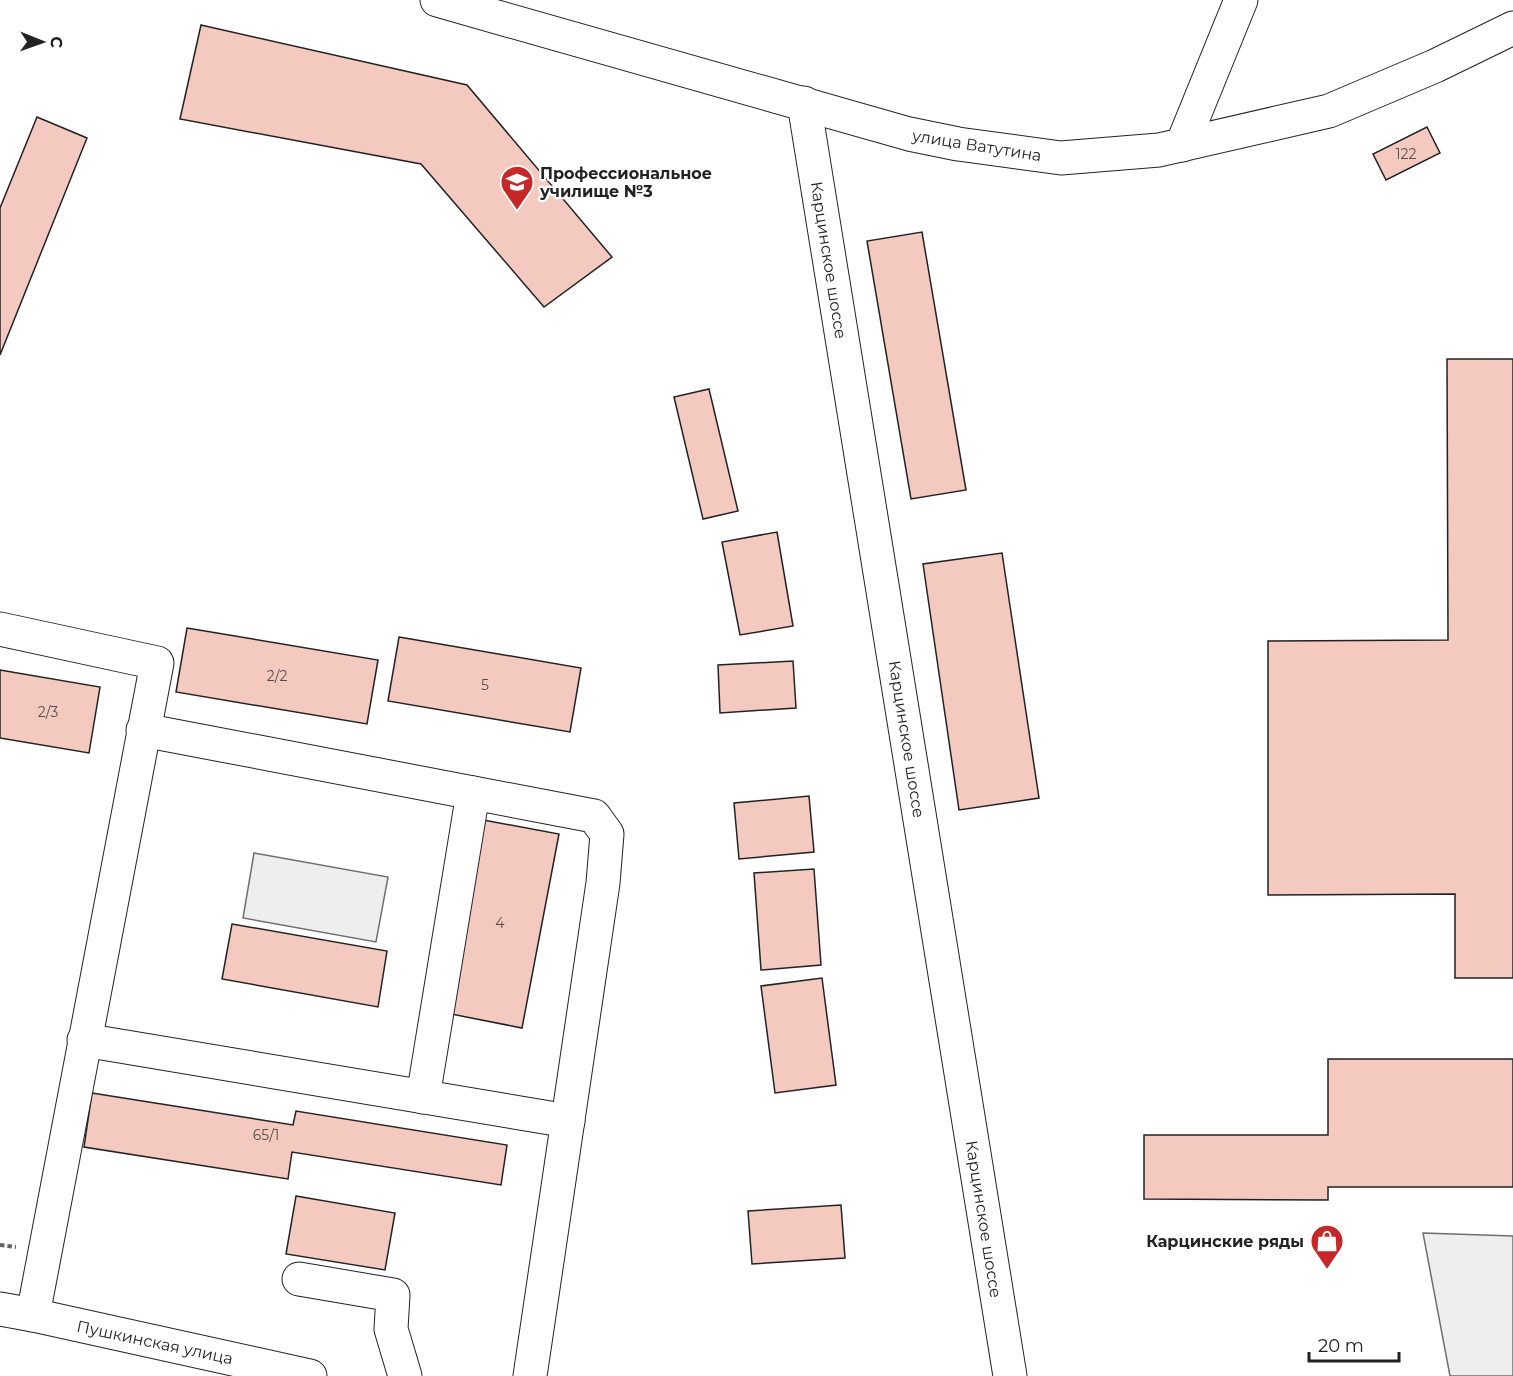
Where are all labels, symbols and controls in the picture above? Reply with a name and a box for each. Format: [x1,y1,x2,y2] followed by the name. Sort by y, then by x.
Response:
[12,12,72,72] north arrow
[47,36,66,49] text: С
[910,126,1043,165] street label: улица Ватутина
[1396,145,1417,163] house number: 122
[499,164,535,211] school or university icon: Профессиональное училище №3
[539,164,712,201] place label: Профессиональное училище №3
[807,180,850,340] street label: Карцинское шоссе
[885,659,928,819] street label: Карцинское шоссе
[267,667,287,685] house number: 2/2
[481,676,489,694] house number: 5
[38,703,58,721] house number: 2/3
[495,914,505,932] house number: 4
[253,1126,279,1144] house number: 65/1
[962,1139,1005,1299] street label: Карцинское шоссе
[1309,1223,1345,1270] shop icon: Карцинские ряды
[1146,1232,1304,1251] place label: Карцинские ряды
[75,1317,235,1368] street label: Пушкинская улица
[1309,1325,1399,1363] scale bar
[1318,1335,1364,1357] text: 20 m

